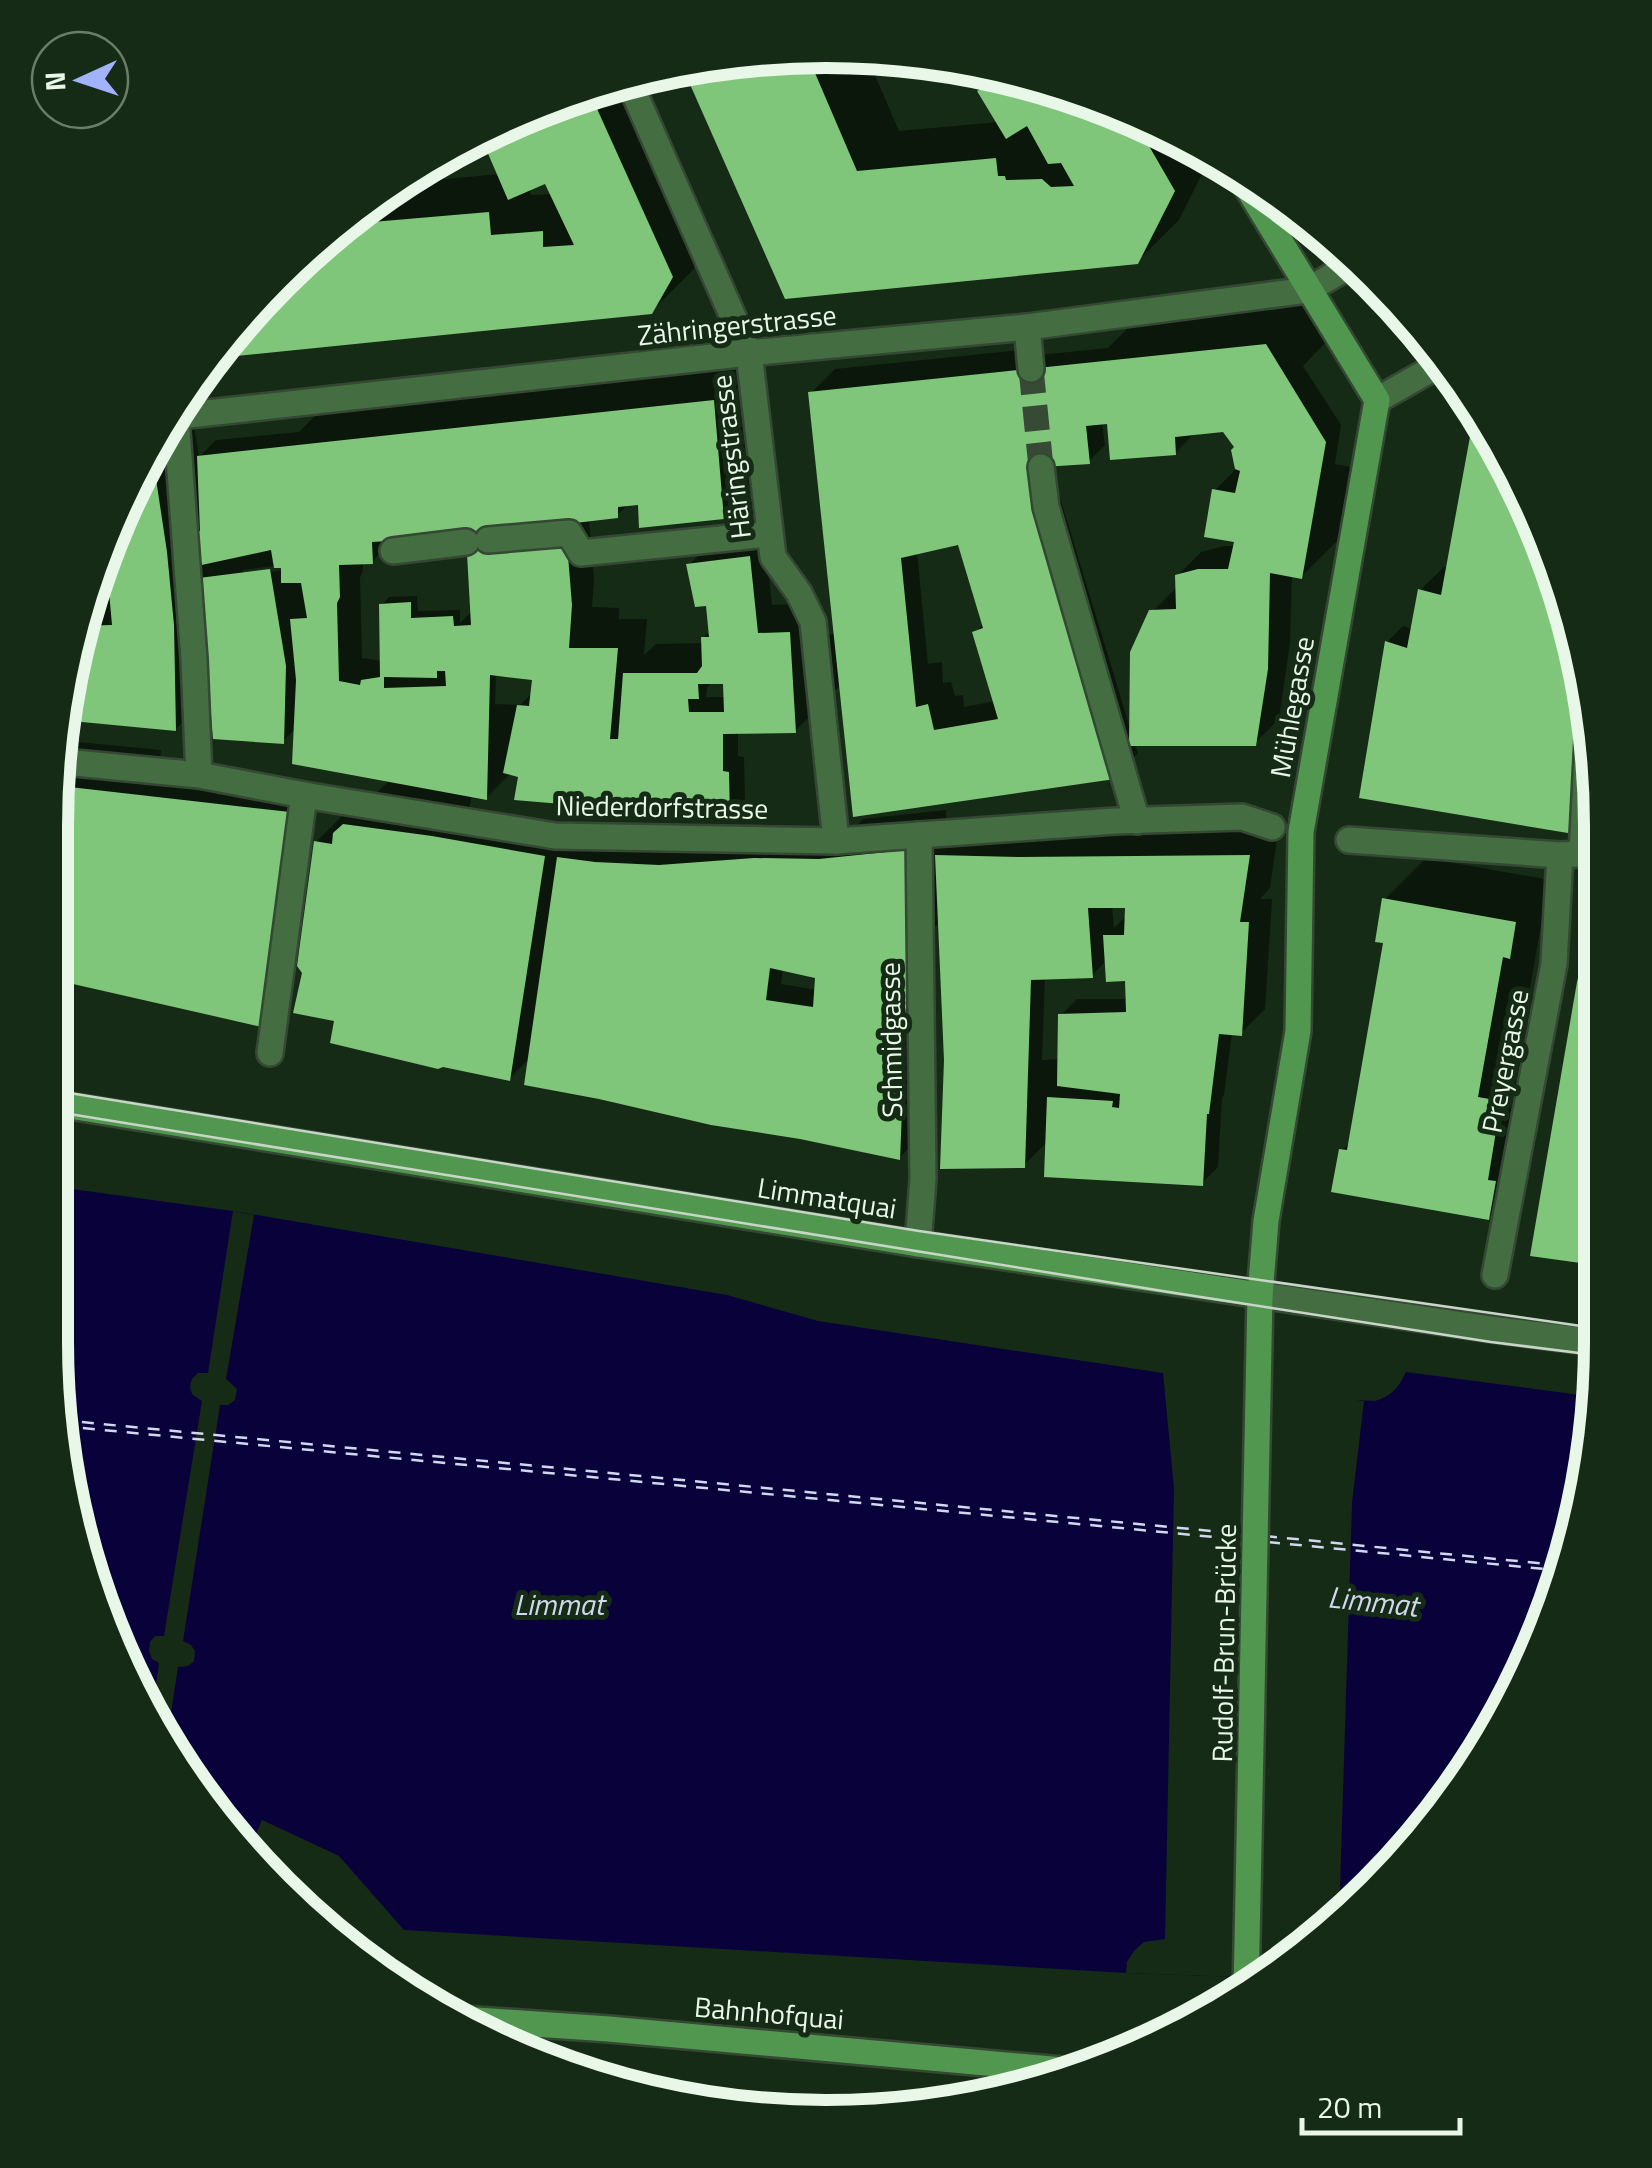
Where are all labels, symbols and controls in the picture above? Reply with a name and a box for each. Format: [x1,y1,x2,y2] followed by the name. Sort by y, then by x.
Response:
[30,30,130,130] north arrow
[33,71,77,92] text: N
[635,293,839,356] street label: Zähringerstrasse
[699,373,762,542] street label: Häringstrasse
[1258,633,1325,781] street label: Mühlegasse
[555,783,769,830] street label: Niederdorfstrasse
[868,962,913,1118] street label: Schmidgasse
[1470,985,1539,1136] street label: Preyergasse
[755,1165,900,1230] street label: Limmatquai
[1200,1523,1247,1763] street label: Rudolf-Brun-Brücke
[1326,1573,1424,1629] water label: Limmat
[514,1581,608,1627] water label: Limmat
[692,1985,846,2040] street label: Bahnhofquai
[1302,2073,1460,2135] scale bar
[1317,2084,1382,2130] text: 20 m

